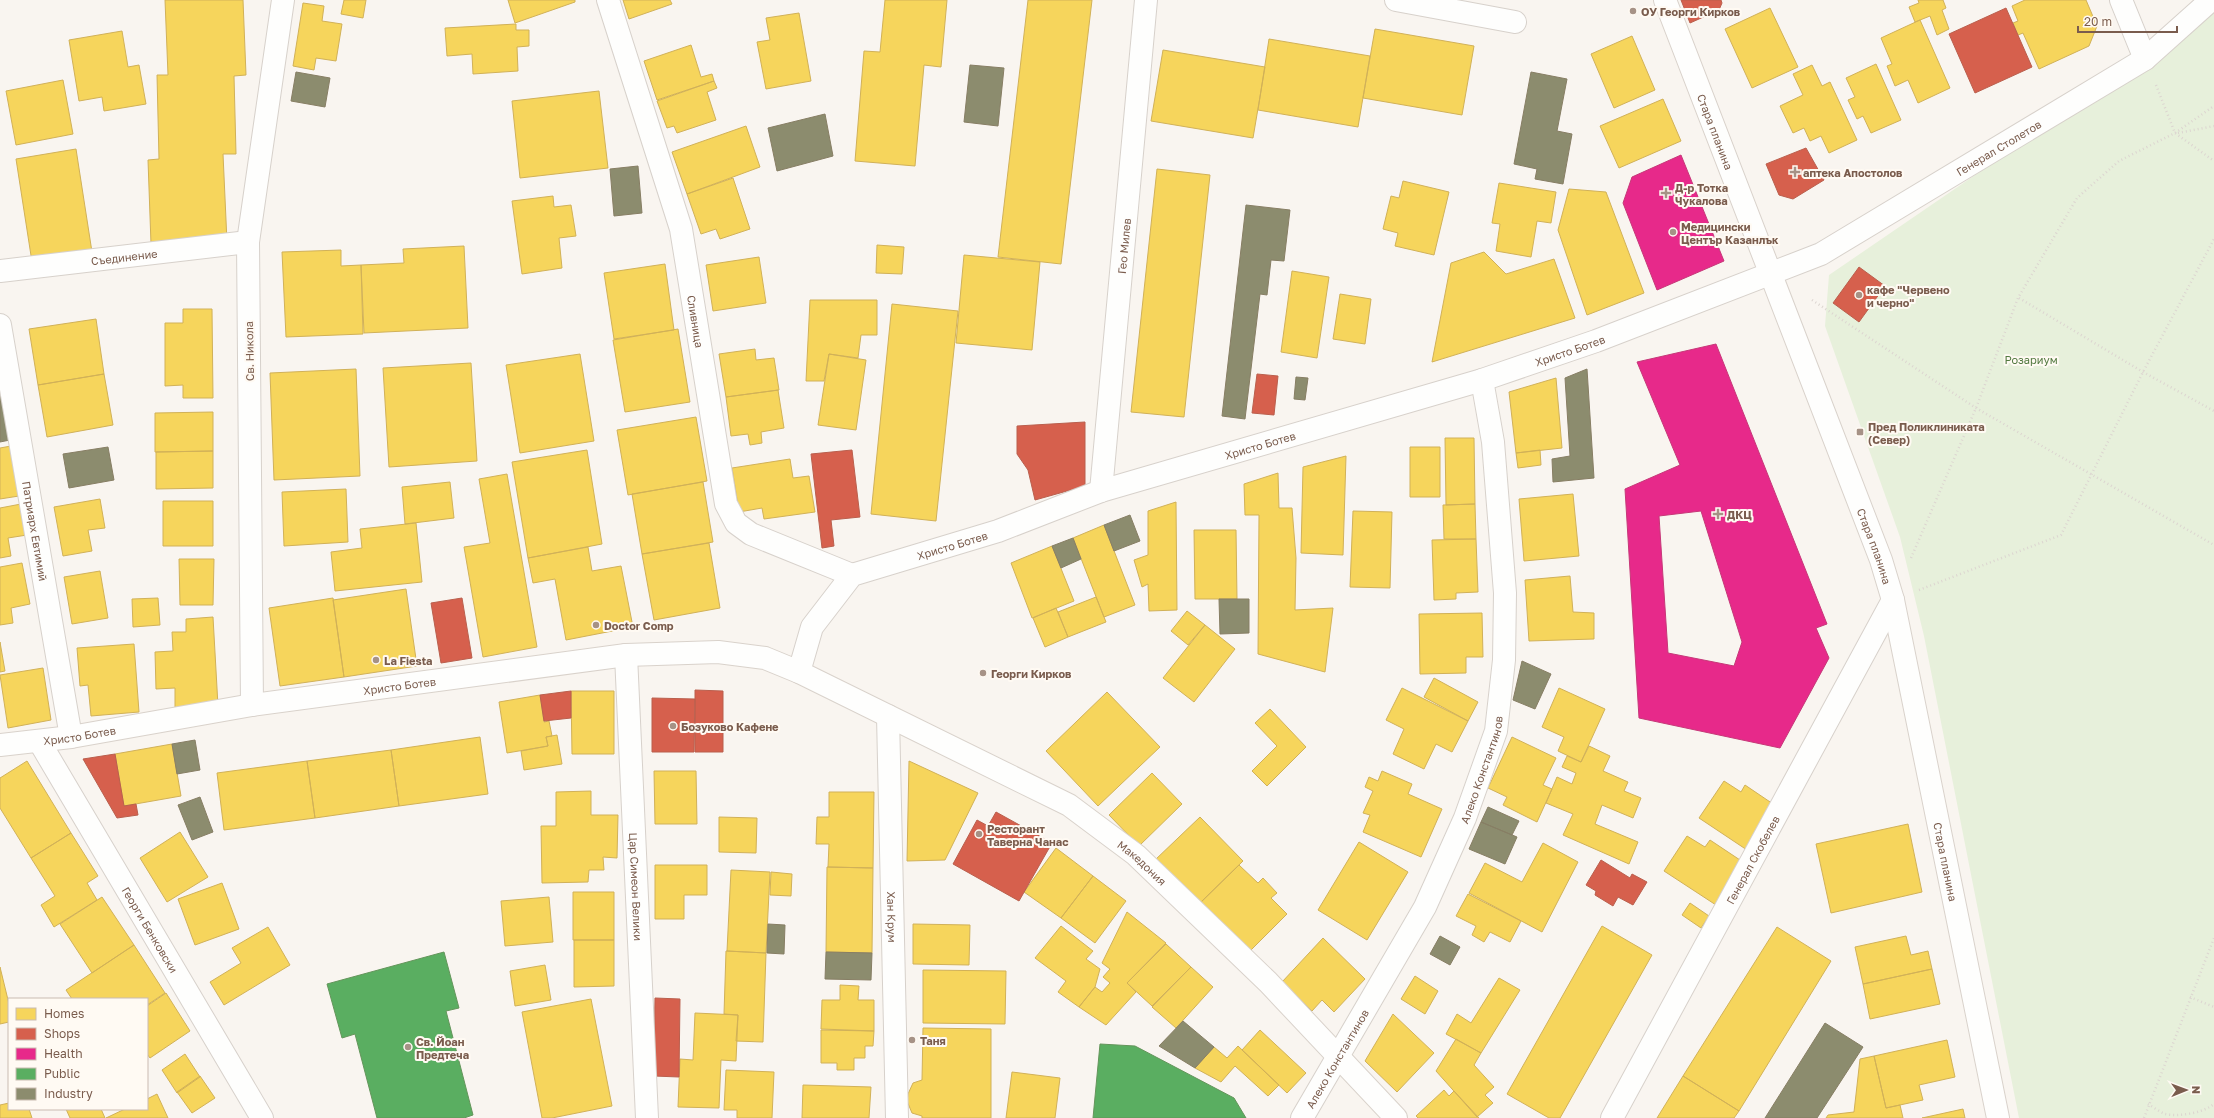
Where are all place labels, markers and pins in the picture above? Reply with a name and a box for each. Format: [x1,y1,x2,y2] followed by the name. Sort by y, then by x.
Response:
[1641,5,1741,18] place label: ОУ Георги Кирков
[1628,6,1638,16] marker: ОУ Георги Кирков
[1803,166,1903,179] place label: аптека Апостолов
[1790,167,1800,177] marker: аптека Апостолов
[1675,181,1728,207] place label: Д-р Тотка Чукалова
[1660,187,1672,199] marker: Д-р Тотка Чукалова
[1681,220,1779,246] place label: Медицински Център Казанлък
[1668,227,1678,237] marker: Медицински Център Казанлък
[1867,283,1950,309] place label: кафе "Червено и черно"
[1854,290,1864,300] marker: кафе "Червено и черно"
[1868,420,1985,446] place label: Пред Поликлиниката (Север)
[1855,427,1865,437] marker: Пред Поликлиниката (Север)
[1712,508,1724,520] marker: ДКЦ
[1727,508,1752,521] place label: ДКЦ
[604,619,674,632] place label: Doctor Comp
[591,620,601,630] marker: Doctor Comp
[384,654,432,667] place label: La Fiesta
[371,655,381,665] marker: La Fiesta
[991,667,1072,680] place label: Георги Кирков
[978,668,988,678] marker: Георги Кирков
[681,720,779,733] place label: Бозуково Кафене
[668,721,678,731] marker: Бозуково Кафене
[987,822,1069,848] place label: Ресторант Таверна Чанас
[974,829,984,839] marker: Ресторант Таверна Чанас
[920,1034,946,1047] place label: Таня
[416,1035,469,1061] place label: Св. Йоан Предтеча
[907,1035,917,1045] marker: Таня
[403,1042,413,1052] marker: Св. Йоан Предтеча

